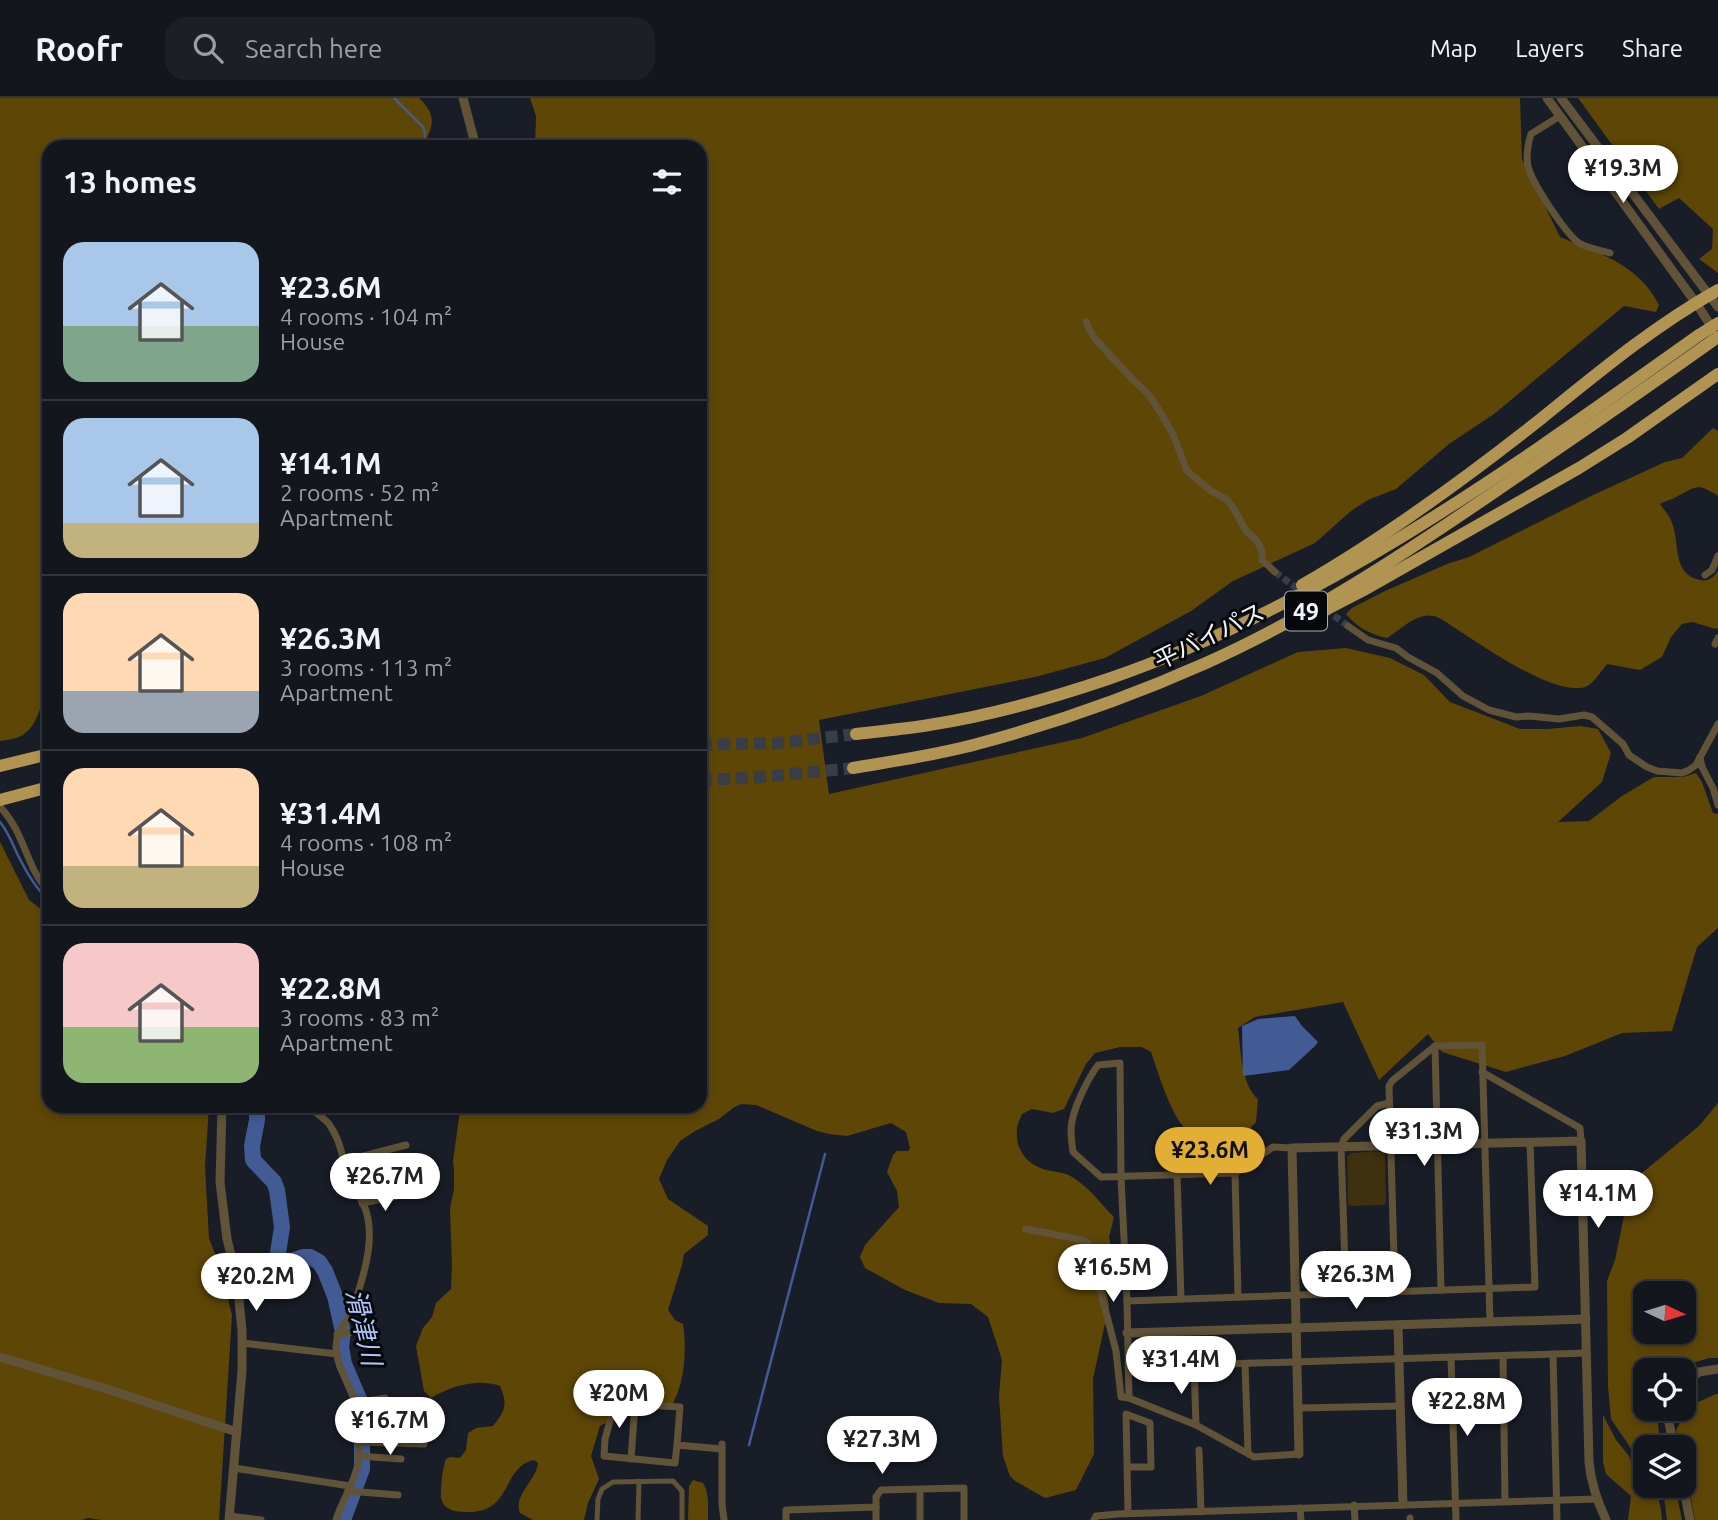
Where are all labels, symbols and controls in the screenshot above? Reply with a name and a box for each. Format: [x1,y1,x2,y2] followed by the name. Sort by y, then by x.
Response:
[165,17,655,80] search box
[189,29,227,67] icon: search
[35,30,123,67] text: Roofr
[245,34,382,63] text: Search here
[1430,35,1477,62] text: Map
[1515,35,1584,62] text: Layers
[1622,35,1683,62] text: Share
[1566,146,1680,205] pin: ¥19.3M
[1584,155,1662,180] text: ¥19.3M
[648,163,686,201] icon: filters
[63,165,197,199] text: 13 homes
[119,270,203,354] icon: home
[280,270,382,304] text: ¥23.6M
[280,304,452,329] text: 4 rooms · 104 m²
[280,329,345,354] text: House
[119,446,203,530] icon: home
[280,446,382,480] text: ¥14.1M
[280,480,439,505] text: 2 rooms · 52 m²
[280,505,393,530] text: Apartment
[1285,592,1327,631] road number: 49
[1149,598,1269,674] street label: 平バイパス
[119,621,203,705] icon: home
[280,621,382,655] text: ¥26.3M
[280,655,452,680] text: 3 rooms · 113 m²
[280,680,393,705] text: Apartment
[119,796,203,880] icon: home
[280,796,382,830] text: ¥31.4M
[280,830,452,855] text: 4 rooms · 108 m²
[280,855,345,880] text: House
[119,971,203,1055] icon: home
[280,971,382,1005] text: ¥22.8M
[280,1005,439,1030] text: 3 rooms · 83 m²
[280,1030,393,1055] text: Apartment
[1367,1108,1481,1168] pin: ¥31.3M
[1385,1118,1463,1143] text: ¥31.3M
[1153,1128,1267,1187] pin: ¥23.6M
[1171,1137,1249,1162] text: ¥23.6M
[328,1154,442,1213] pin: ¥26.7M
[346,1163,424,1188] text: ¥26.7M
[1541,1170,1655,1230] pin: ¥14.1M
[1559,1180,1637,1205] text: ¥14.1M
[1056,1244,1170,1304] pin: ¥16.5M
[1299,1252,1413,1311] pin: ¥26.3M
[199,1254,313,1313] pin: ¥20.2M
[1074,1254,1152,1279] text: ¥16.5M
[1317,1261,1395,1286] text: ¥26.3M
[217,1263,295,1288] text: ¥20.2M
[1633,1281,1696,1344] north arrow
[1633,1281,1696,1498] map controls
[341,1286,388,1371] water label: 滑津川
[1124,1336,1238,1396] pin: ¥31.4M
[1142,1346,1220,1371] text: ¥31.4M
[1633,1358,1696,1421] button: locate
[578,1370,660,1430] pin: ¥20M
[1410,1378,1524,1438] pin: ¥22.8M
[589,1380,649,1405] text: ¥20M
[1428,1388,1506,1413] text: ¥22.8M
[333,1398,447,1457] pin: ¥16.7M
[351,1407,429,1432] text: ¥16.7M
[825,1416,939,1476] pin: ¥27.3M
[843,1426,921,1451] text: ¥27.3M
[1633,1435,1696,1498] button: layers

